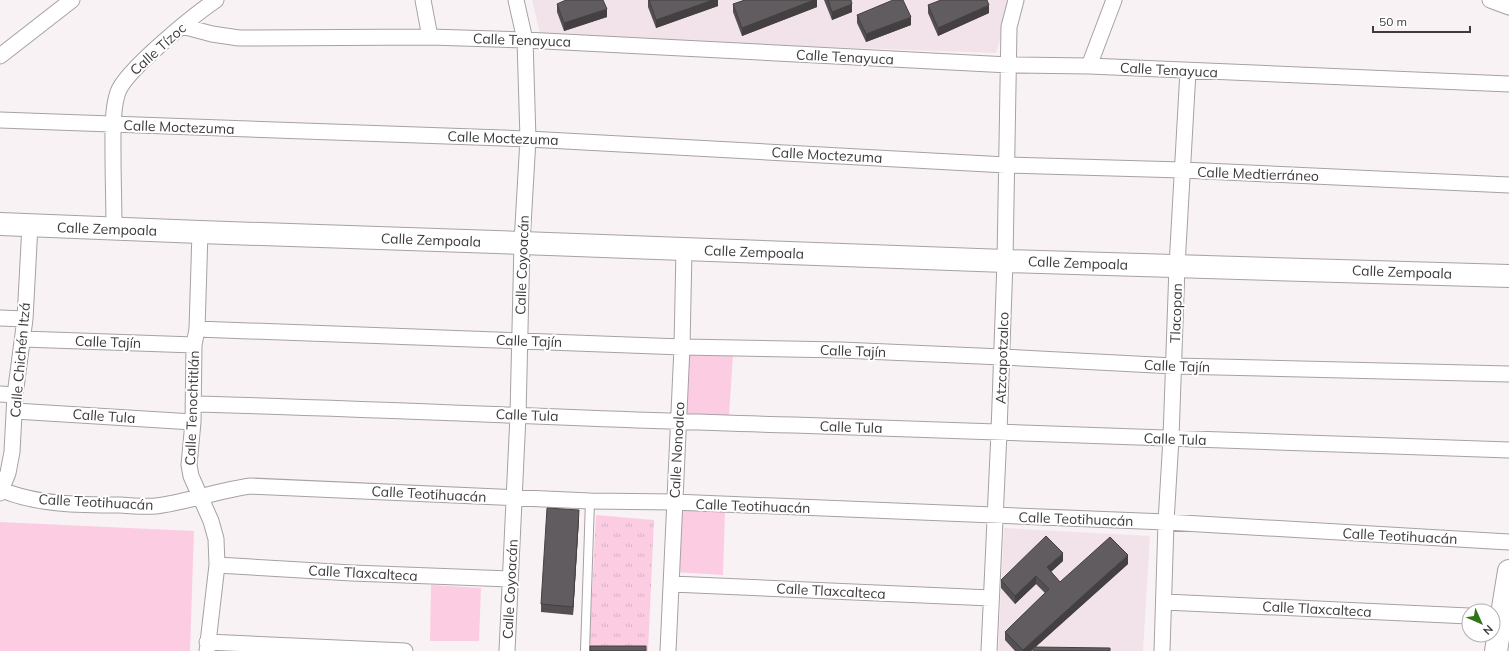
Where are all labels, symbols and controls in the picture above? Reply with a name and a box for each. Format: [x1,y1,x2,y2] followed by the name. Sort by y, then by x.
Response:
[1373,8,1470,34] scale bar
[1379,14,1407,29] text: 50 m
[126,19,190,79] street label: Calle Tízoc
[473,29,571,51] street label: Calle Tenayuca
[796,45,894,69] street label: Calle Tenayuca
[1120,58,1218,82] street label: Calle Tenayuca
[123,116,235,138] street label: Calle Moctezuma
[447,127,559,149] street label: Calle Moctezuma
[771,143,883,167] street label: Calle Moctezuma
[1197,163,1319,185] street label: Calle Medtierráneo
[511,215,533,315] street label: Calle Coyoacán
[57,218,157,240] street label: Calle Zempoala
[381,229,481,251] street label: Calle Zempoala
[704,241,804,263] street label: Calle Zempoala
[1028,252,1128,274] street label: Calle Zempoala
[1352,261,1452,283] street label: Calle Zempoala
[1166,283,1186,343] street label: Tlacopan
[6,302,34,418] street label: Calle Chichén Itzá
[991,312,1013,404] street label: Atzcapotzalco
[496,331,562,351] street label: Calle Tajín
[75,332,141,352] street label: Calle Tajín
[820,341,886,361] street label: Calle Tajín
[181,350,203,466] street label: Calle Tenochtitlán
[1144,356,1210,376] street label: Calle Tajín
[665,401,689,499] street label: Calle Nonoalco
[72,405,136,427] street label: Calle Tula
[495,405,559,425] street label: Calle Tula
[819,417,883,437] street label: Calle Tula
[1143,429,1207,449] street label: Calle Tula
[371,482,487,506] street label: Calle Teotihuacán
[38,490,154,514] street label: Calle Teotihuacán
[695,495,811,517] street label: Calle Teotihuacán
[1018,508,1134,530] street label: Calle Teotihuacán
[1342,524,1458,548] street label: Calle Teotihuacán
[498,539,522,639] street label: Calle Coyoacán
[308,561,418,585] street label: Calle Tlaxcalteca
[776,579,886,603] street label: Calle Tlaxcalteca
[1262,597,1372,621] street label: Calle Tlaxcalteca
[1461,603,1501,643] north arrow
[1480,622,1496,638] text: N

